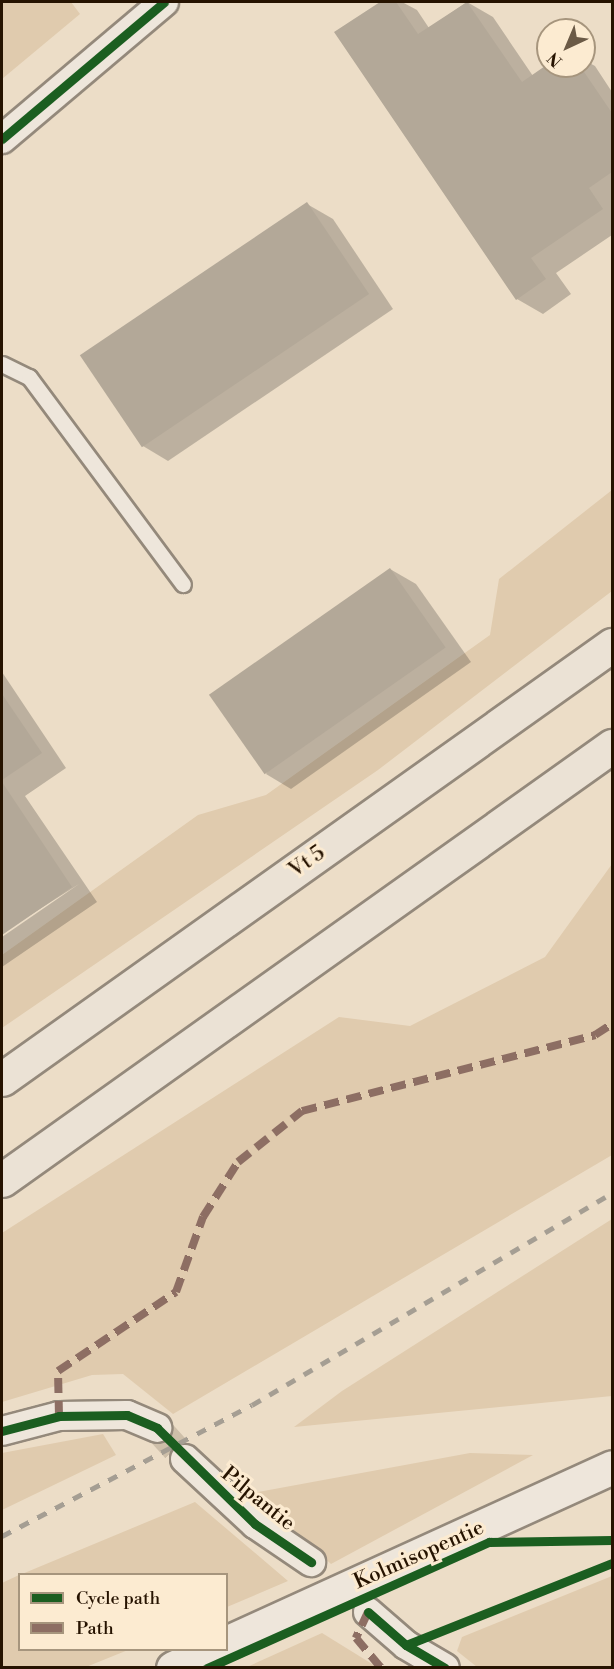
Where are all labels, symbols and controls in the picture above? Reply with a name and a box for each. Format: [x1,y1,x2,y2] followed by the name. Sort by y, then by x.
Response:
[536,18,596,78] north arrow
[543,48,566,71] text: N
[284,841,330,883] street label: Vt 5
[216,1462,300,1536] street label: Pilpantie
[350,1515,488,1595] street label: Kolmisopentie
[18,1573,228,1651] legend
[76,1587,160,1610] text: Cycle path
[76,1617,114,1640] text: Path

